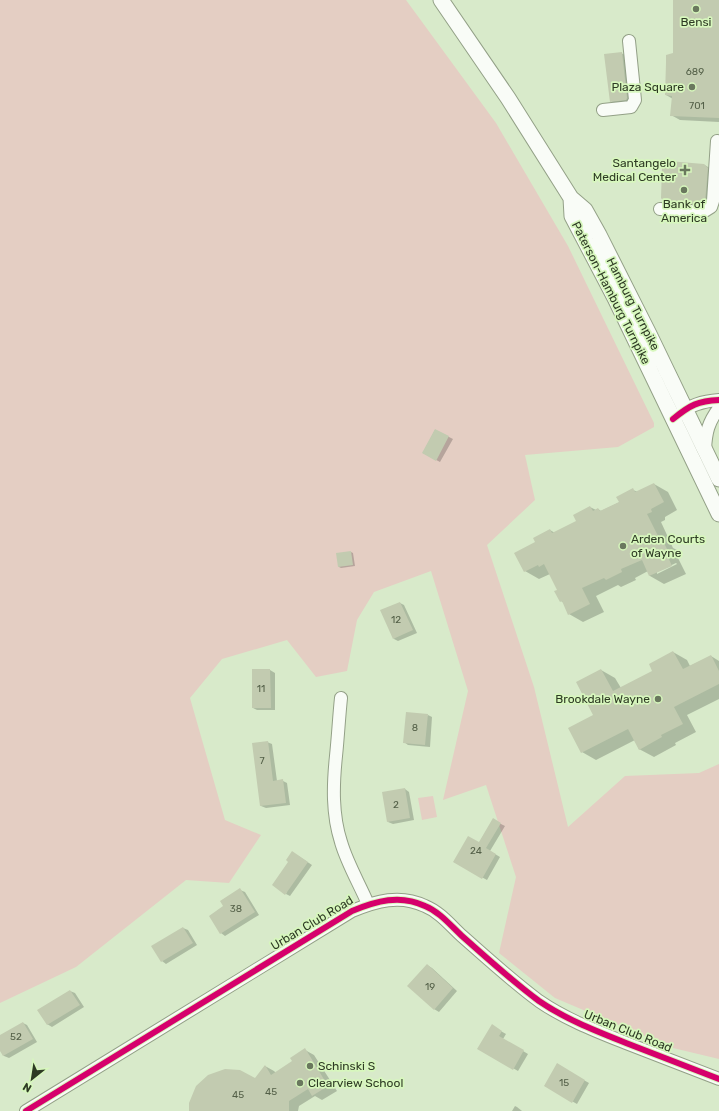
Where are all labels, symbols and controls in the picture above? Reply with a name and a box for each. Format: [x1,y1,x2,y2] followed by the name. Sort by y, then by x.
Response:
[691,4,701,14] marker: Bensi
[680,15,712,29] place label: Bensi
[686,66,704,78] house number: 689
[611,80,684,94] place label: Plaza Square
[687,82,697,92] marker: Plaza Square
[689,100,705,112] house number: 701
[593,156,676,184] place label: Santangelo Medical Center
[679,164,691,176] marker: Santangelo Medical Center
[679,185,689,195] marker: Bank of America
[661,197,707,225] place label: Bank of America
[569,219,653,367] street label: Paterson-Hamburg Turnpike
[603,255,663,353] street label: Hamburg Turnpike
[631,532,705,560] place label: Arden Courts of Wayne
[618,541,628,551] marker: Arden Courts of Wayne
[391,614,401,626] house number: 12
[257,683,265,695] house number: 11
[555,692,650,706] place label: Brookdale Wayne
[653,694,663,704] marker: Brookdale Wayne
[412,722,418,734] house number: 8
[259,755,265,767] house number: 7
[393,799,399,811] house number: 2
[470,845,482,857] house number: 24
[268,893,356,953] street label: Urban Club Road
[230,903,242,915] house number: 38
[425,981,435,993] house number: 19
[582,1007,674,1055] street label: Urban Club Road
[10,1031,22,1043] house number: 52
[12,1059,52,1099] north arrow
[318,1059,375,1073] place label: Schinski S
[305,1061,315,1071] marker: Schinski S
[308,1076,403,1090] place label: Clearview School
[559,1077,569,1089] house number: 15
[295,1078,305,1088] marker: Clearview School
[21,1080,34,1095] text: N
[265,1086,277,1098] house number: 45
[232,1089,244,1101] house number: 45

